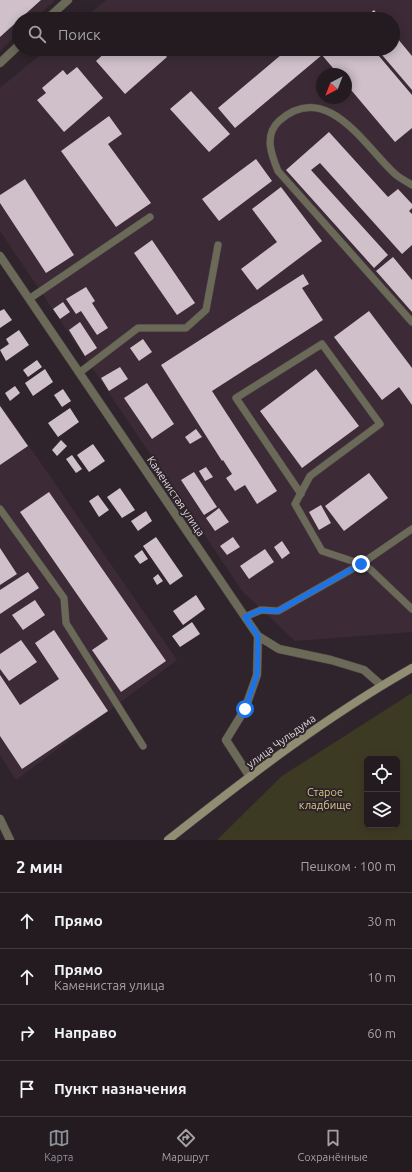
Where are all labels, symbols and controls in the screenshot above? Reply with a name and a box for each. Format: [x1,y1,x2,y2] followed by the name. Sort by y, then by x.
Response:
[12,12,400,56] search box
[26,23,48,45] icon: search
[58,26,101,43] text: Поиск
[316,68,352,104] north arrow
[145,454,207,538] street label: Каменистая улица
[352,555,370,573] route end
[236,700,254,718] route start
[244,712,318,770] street label: улица Чульдума
[364,756,400,828] map controls
[364,756,400,792] button: locate
[299,786,351,811] park label: Старое кладбище
[364,792,400,828] button: layers
[16,857,63,876] text: 2 мин
[300,859,396,873] text: Пешком · 100 m
[16,910,38,932] icon: ahead
[54,912,103,929] text: Прямо
[367,914,396,928] text: 30 m
[54,961,103,978] text: Прямо
[16,966,38,988] icon: ahead
[367,970,396,984] text: 10 m
[54,978,165,992] text: Каменистая улица
[16,1022,38,1044] icon: right
[54,1024,117,1041] text: Направо
[367,1026,396,1040] text: 60 m
[16,1078,38,1100] icon: arrive
[54,1080,187,1097] text: Пункт назначения
[44,1127,73,1163] tab: Карта
[162,1127,209,1163] tab: Маршрут
[298,1127,368,1163] tab: Сохранённые

